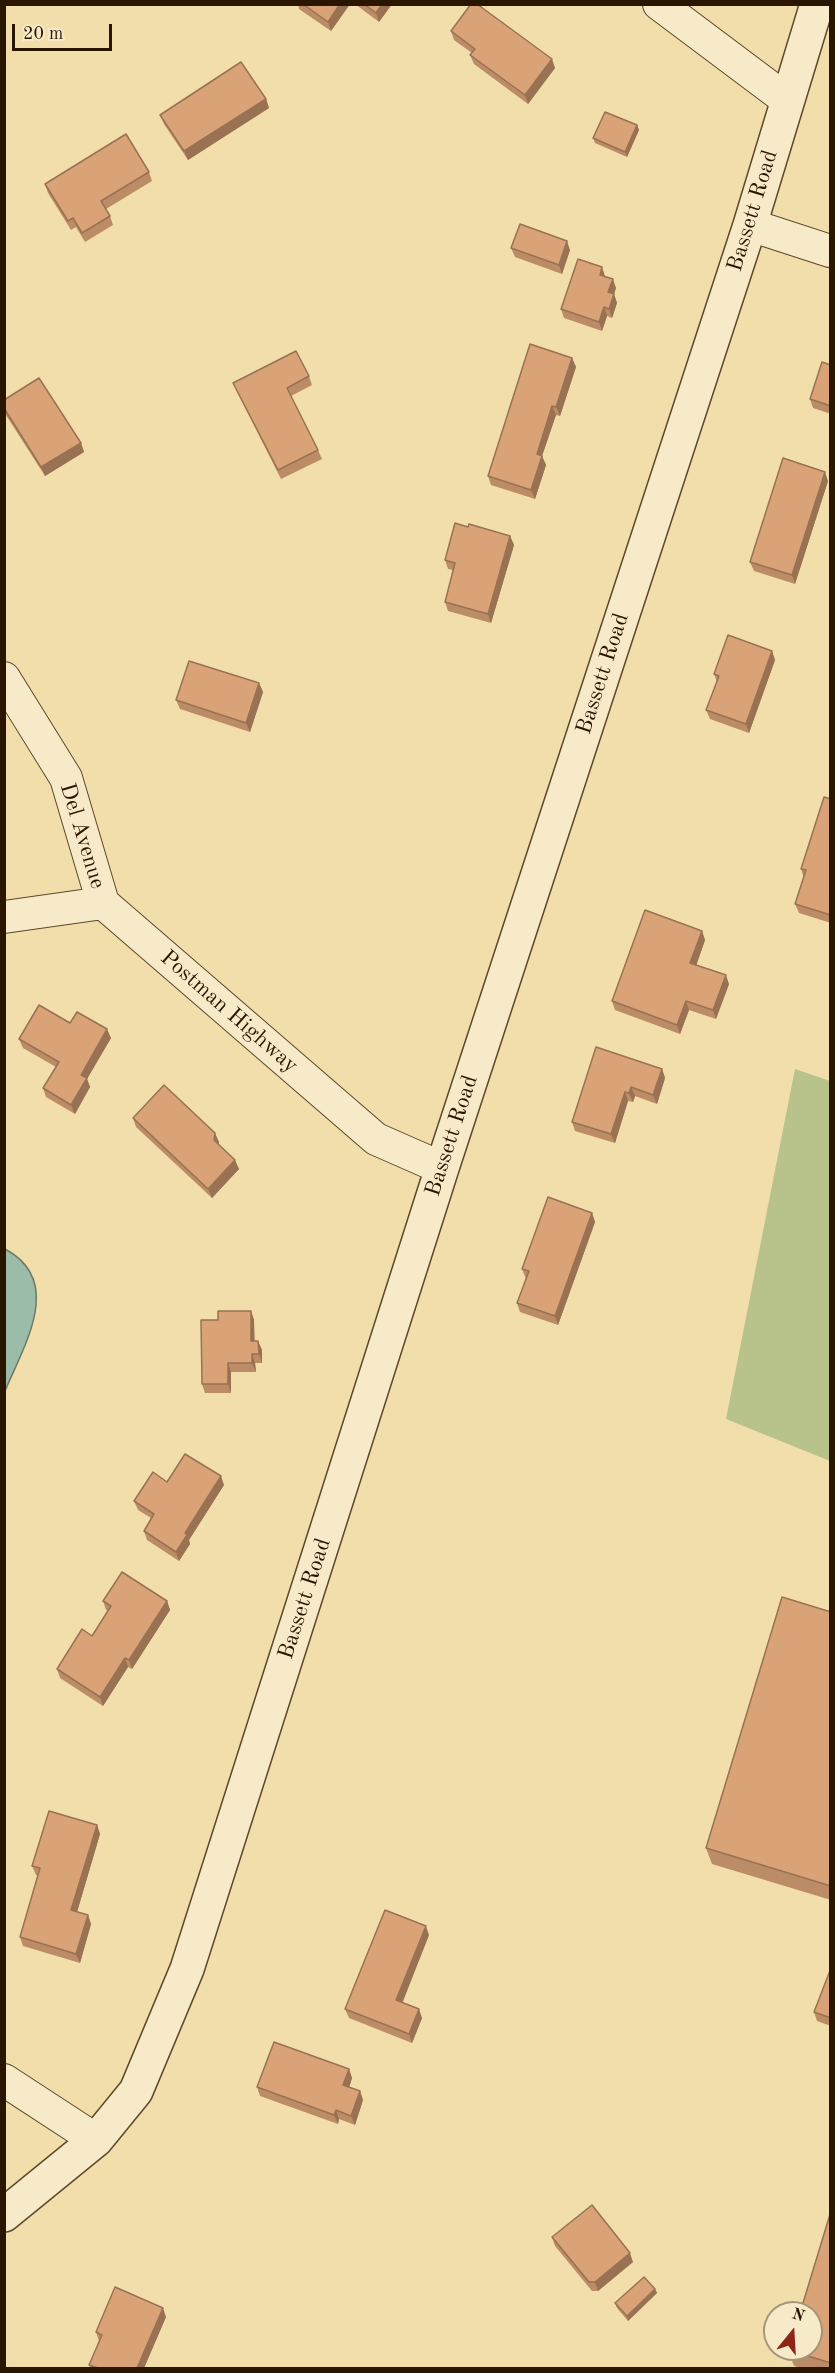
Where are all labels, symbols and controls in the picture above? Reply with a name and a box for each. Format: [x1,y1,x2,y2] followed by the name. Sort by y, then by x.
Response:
[15,12,116,50] scale bar
[23,25,63,43] text: 20 m
[722,147,784,275] street label: Bassett Road
[571,610,635,738] street label: Bassett Road
[53,780,111,892] street label: Del Avenue
[155,945,303,1079] street label: Postman Highway
[420,1072,484,1200] street label: Bassett Road
[273,1535,337,1663] street label: Bassett Road
[763,2301,823,2361] north arrow
[790,2306,806,2325] text: N

